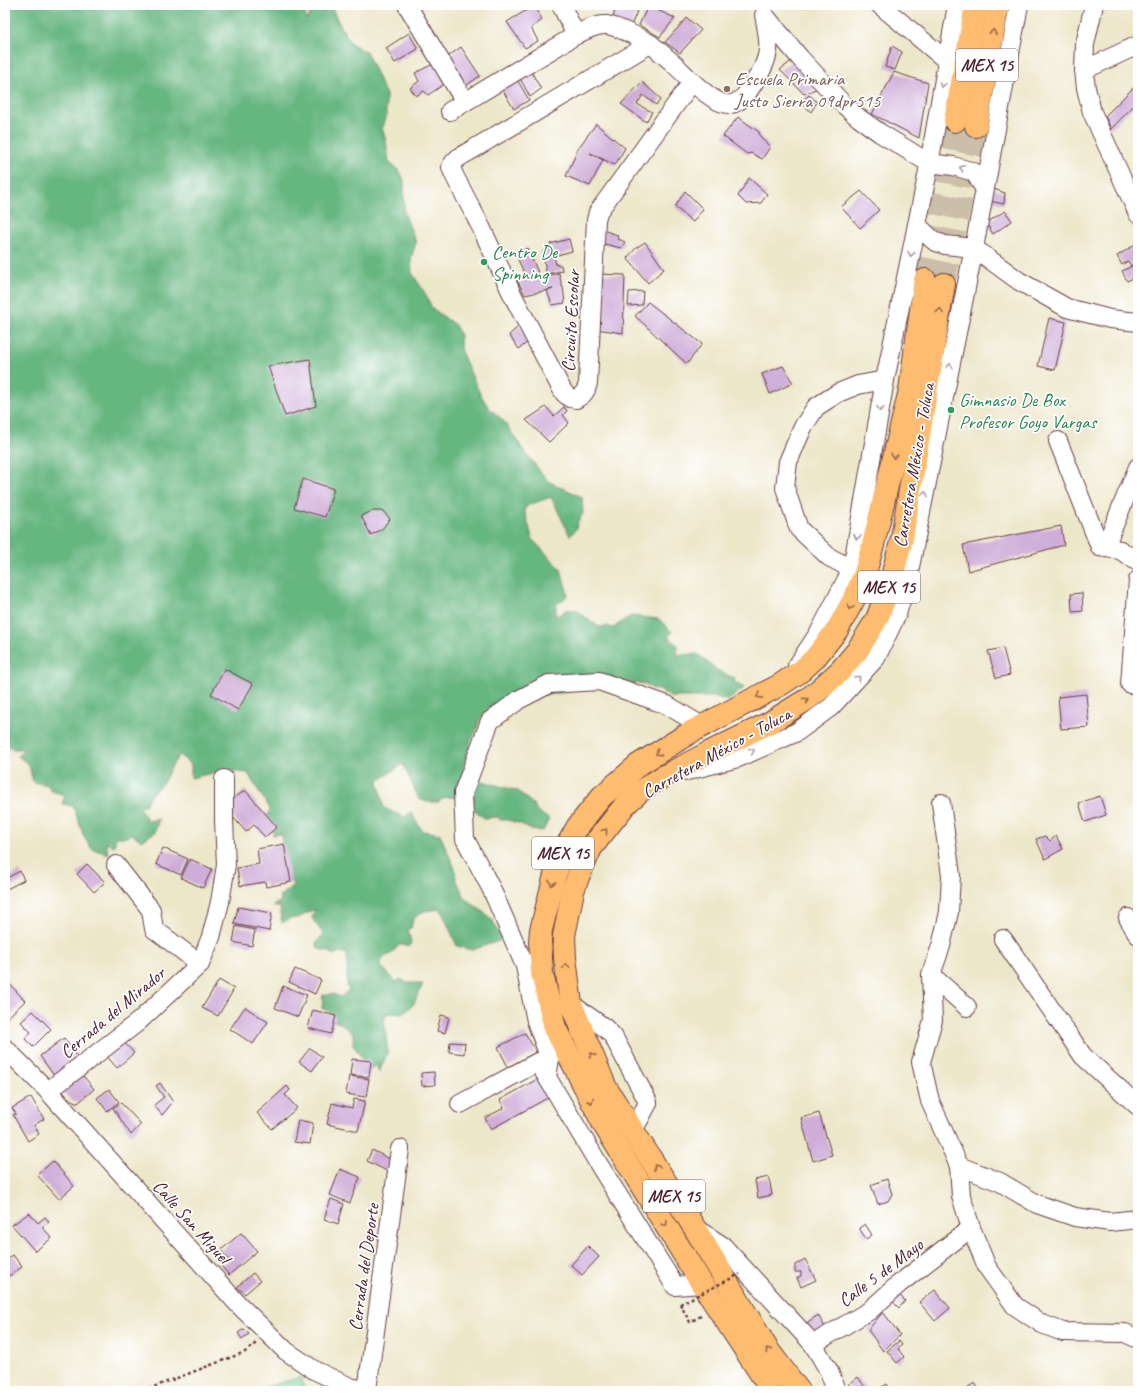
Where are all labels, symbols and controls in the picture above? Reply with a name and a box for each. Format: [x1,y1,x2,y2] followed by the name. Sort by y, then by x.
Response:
[988,29,996,35] one-way arrow
[956,49,1018,81] road number: MEX 15
[734,67,882,113] place label: Escuela Primaria Justo Sierra 09dpr515
[938,82,947,88] one-way arrow
[722,84,732,94] marker: Escuela Primaria Justo Sierra 09dpr515
[958,164,965,173] one-way arrow
[492,240,559,286] place label: Centro De Spinning
[907,251,916,257] one-way arrow
[479,257,489,267] marker: Centro De Spinning
[556,267,586,373] street label: Circuito Escolar
[935,308,943,314] one-way arrow
[946,363,954,369] one-way arrow
[888,379,941,549] street label: Carretera México - Toluca
[959,388,1098,434] place label: Gimnasio De Box Profesor Goyo Vargas
[946,405,956,415] marker: Gimnasio De Box Profesor Goyo Vargas
[876,406,885,412] one-way arrow
[890,452,899,459] one-way arrow
[920,491,928,497] one-way arrow
[854,534,862,540] one-way arrow
[858,571,920,603] road number: MEX 15
[847,603,854,610] one-way arrow
[853,675,860,683] one-way arrow
[756,691,763,699] one-way arrow
[802,698,809,705] one-way arrow
[638,701,797,804] street label: Carretera México - Toluca
[655,748,662,755] one-way arrow
[749,748,756,756] one-way arrow
[600,828,607,835] one-way arrow
[532,837,594,869] road number: MEX 15
[549,880,557,886] one-way arrow
[55,961,171,1064] street label: Cerrada del Mirador
[562,963,571,969] one-way arrow
[589,1051,597,1059] one-way arrow
[587,1096,594,1104] one-way arrow
[653,1164,661,1171] one-way arrow
[147,1175,238,1272] street label: Calle San Miguel
[643,1180,705,1212] road number: MEX 15
[343,1200,385,1332] street label: Cerrada del Deporte
[661,1220,668,1227] one-way arrow
[833,1232,929,1313] street label: Calle 5 de Mayo
[765,1347,773,1354] one-way arrow

